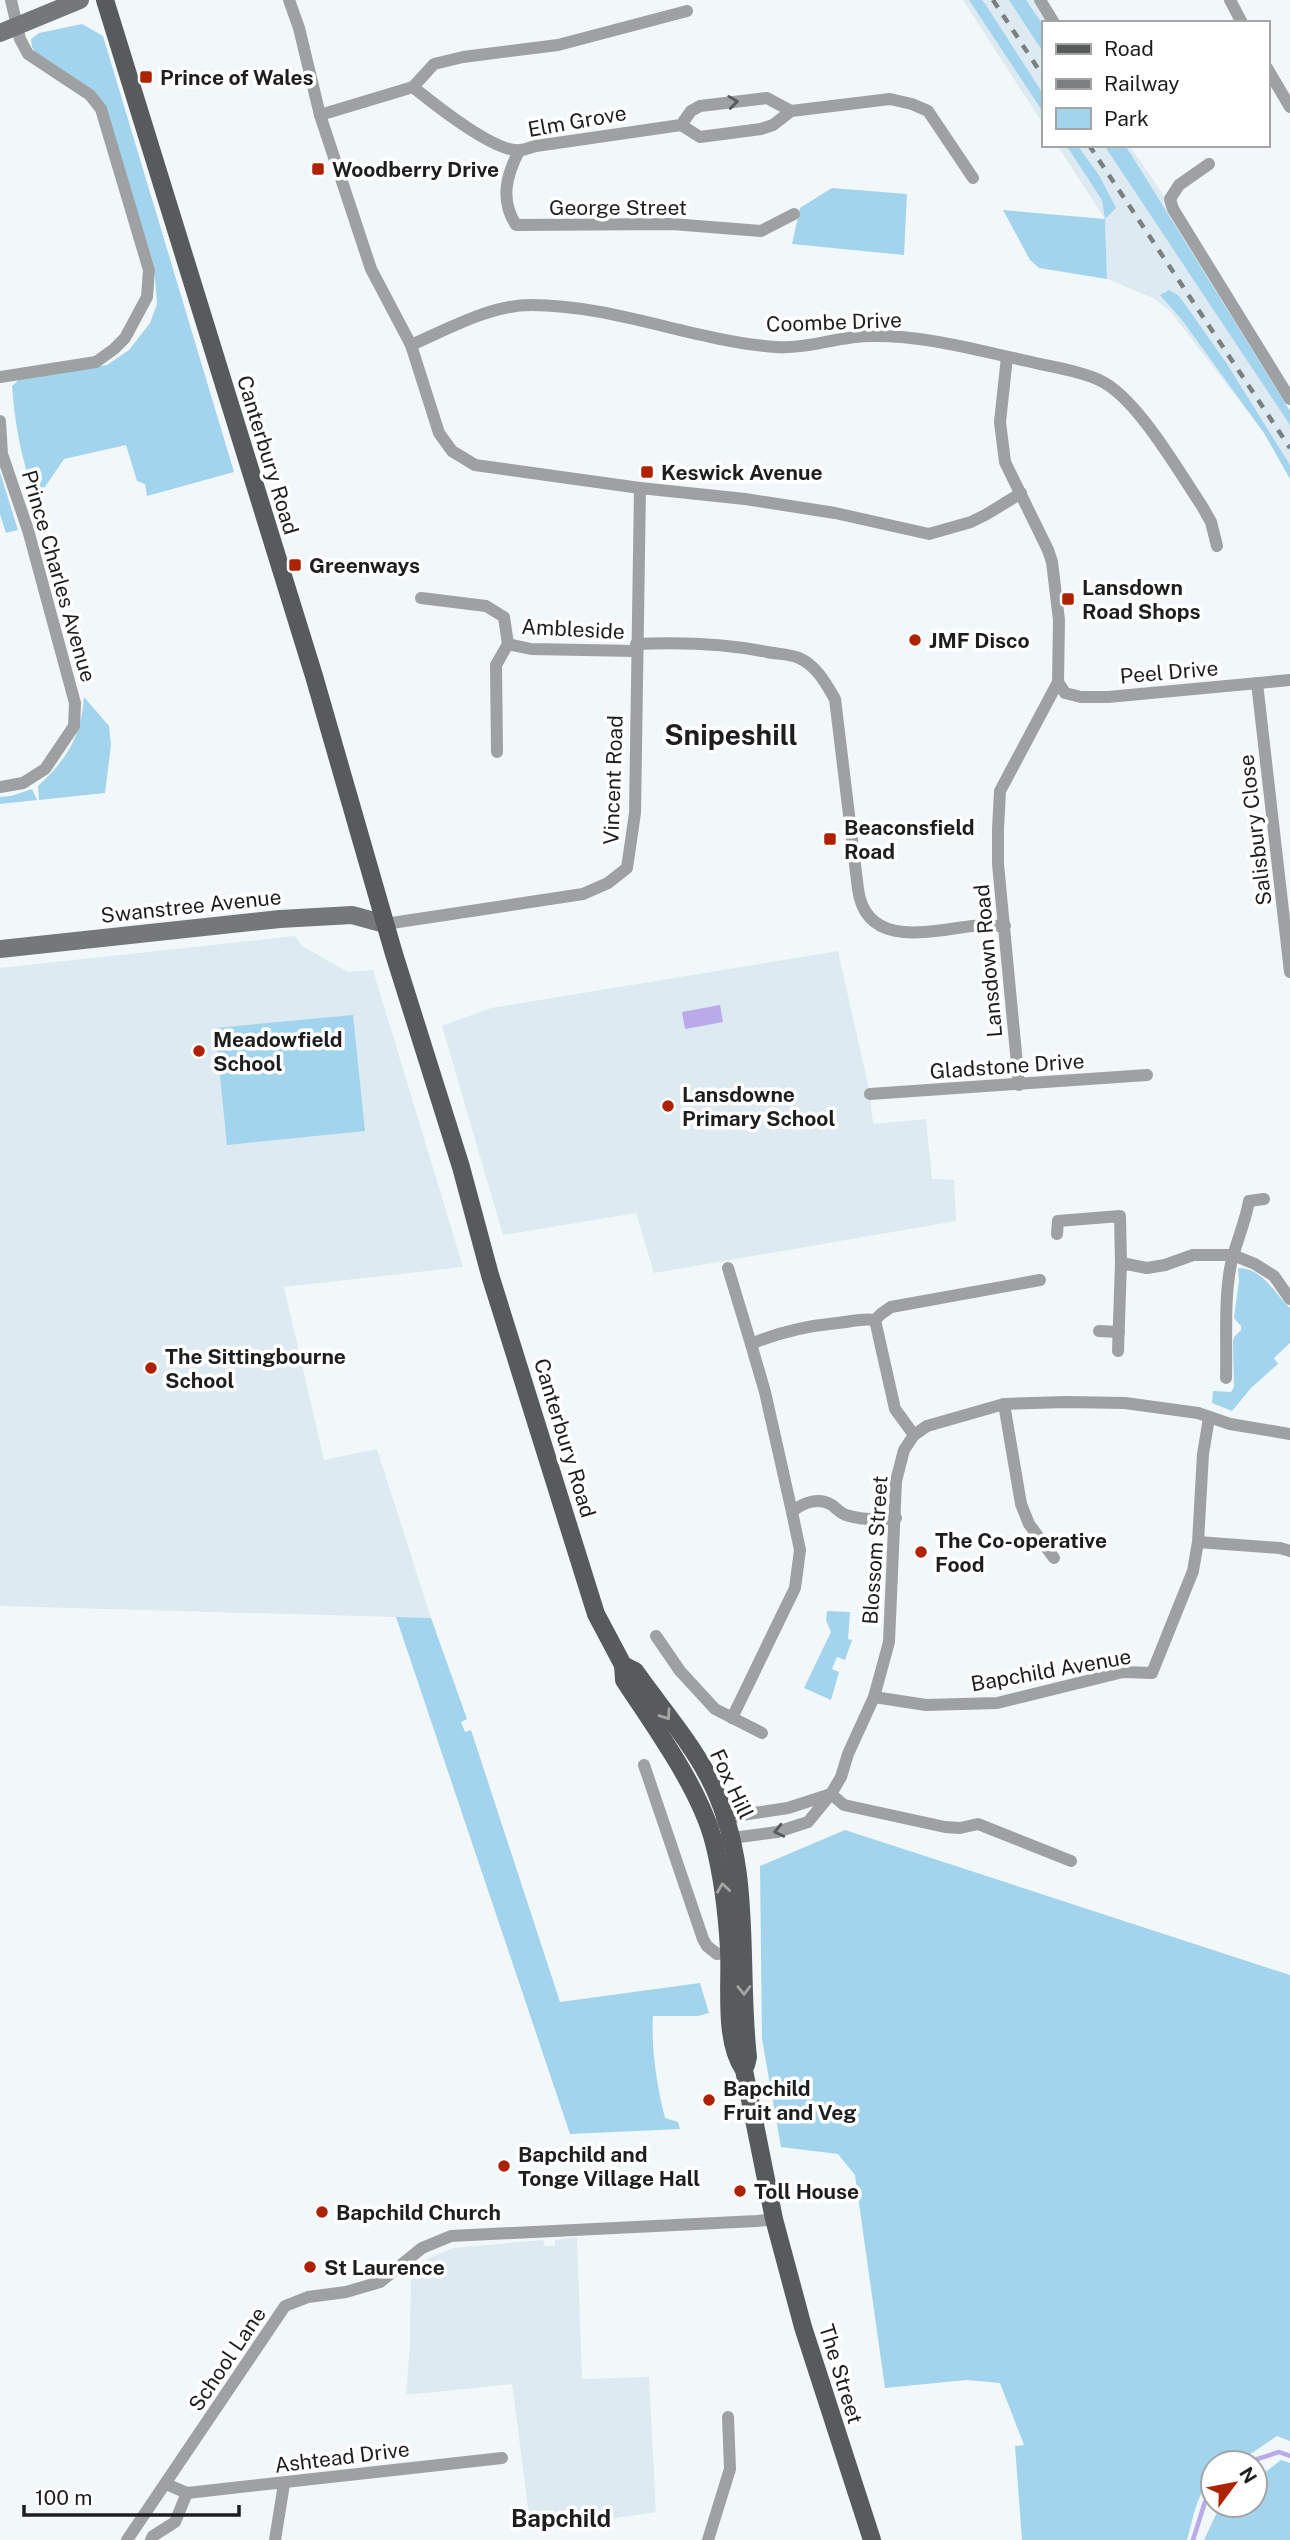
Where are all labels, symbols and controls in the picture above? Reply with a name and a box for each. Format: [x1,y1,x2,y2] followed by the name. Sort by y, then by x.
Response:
[1042,21,1269,147] legend
[1104,36,1154,61] text: Road
[160,65,314,90] place label: Prince of Wales
[138,69,154,85] marker: Prince of Wales
[1104,71,1180,96] text: Railway
[728,95,739,110] one-way arrow
[526,100,628,142] street label: Elm Grove
[1104,106,1149,131] text: Park
[332,157,499,182] place label: Woodberry Drive
[310,161,326,177] marker: Woodberry Drive
[549,195,687,220] street label: George Street
[766,307,902,337] street label: Coombe Drive
[232,372,304,538] street label: Canterbury Road
[661,460,823,485] place label: Keswick Avenue
[639,464,655,480] marker: Keswick Avenue
[17,467,101,685] street label: Prince Charles Avenue
[309,553,420,578] place label: Greenways
[287,557,303,573] marker: Greenways
[1082,575,1201,624] place label: Lansdown Road Shops
[1060,591,1076,607] marker: Lansdown Road Shops
[521,614,625,644] street label: Ambleside
[929,628,1030,653] place label: JMF Disco
[907,632,923,648] marker: JMF Disco
[1119,655,1219,689] street label: Peel Drive
[598,715,628,845] street label: Vincent Road
[664,718,798,751] district label: Snipeshill
[1233,753,1277,907] street label: Salisbury Close
[844,815,974,864] place label: Beaconsfield Road
[822,831,838,847] marker: Beaconsfield Road
[969,883,1007,1039] street label: Lansdown Road
[99,884,283,928] street label: Swanstree Avenue
[213,1027,343,1076] place label: Meadowfield School
[191,1043,207,1059] marker: Meadowfield School
[929,1048,1085,1084] street label: Gladstone Drive
[682,1082,835,1131] place label: Lansdowne Primary School
[660,1098,676,1114] marker: Lansdowne Primary School
[165,1344,346,1393] place label: The Sittingbourne School
[529,1355,601,1521] street label: Canterbury Road
[143,1360,159,1376] marker: The Sittingbourne School
[857,1475,893,1625] street label: Blossom Street
[935,1528,1107,1577] place label: The Co-operative Food
[913,1544,929,1560] marker: The Co-operative Food
[969,1644,1133,1696] street label: Bapchild Avenue
[658,1707,670,1720] one-way arrow
[705,1745,759,1823] street label: Fox Hill
[773,1823,785,1837] one-way arrow
[715,1882,730,1894] one-way arrow
[736,1985,752,1996] one-way arrow
[723,2076,856,2125] place label: Bapchild Fruit and Veg
[701,2092,717,2108] marker: Bapchild Fruit and Veg
[518,2142,700,2191] place label: Bapchild and Tonge Village Hall
[496,2158,512,2174] marker: Bapchild and Tonge Village Hall
[754,2179,859,2204] place label: Toll House
[732,2183,748,2199] marker: Toll House
[336,2200,501,2225] place label: Bapchild Church
[314,2204,330,2220] marker: Bapchild Church
[324,2255,445,2280] place label: St Laurence
[302,2259,318,2275] marker: St Laurence
[183,2302,271,2416] street label: School Lane
[814,2321,868,2427] street label: The Street
[273,2436,411,2478] street label: Ashtead Drive
[1199,2449,1269,2519] north arrow
[1235,2463,1262,2487] text: N
[24,2474,240,2518] scale bar
[35,2485,92,2510] text: 100 m
[511,2504,611,2532] district label: Bapchild

